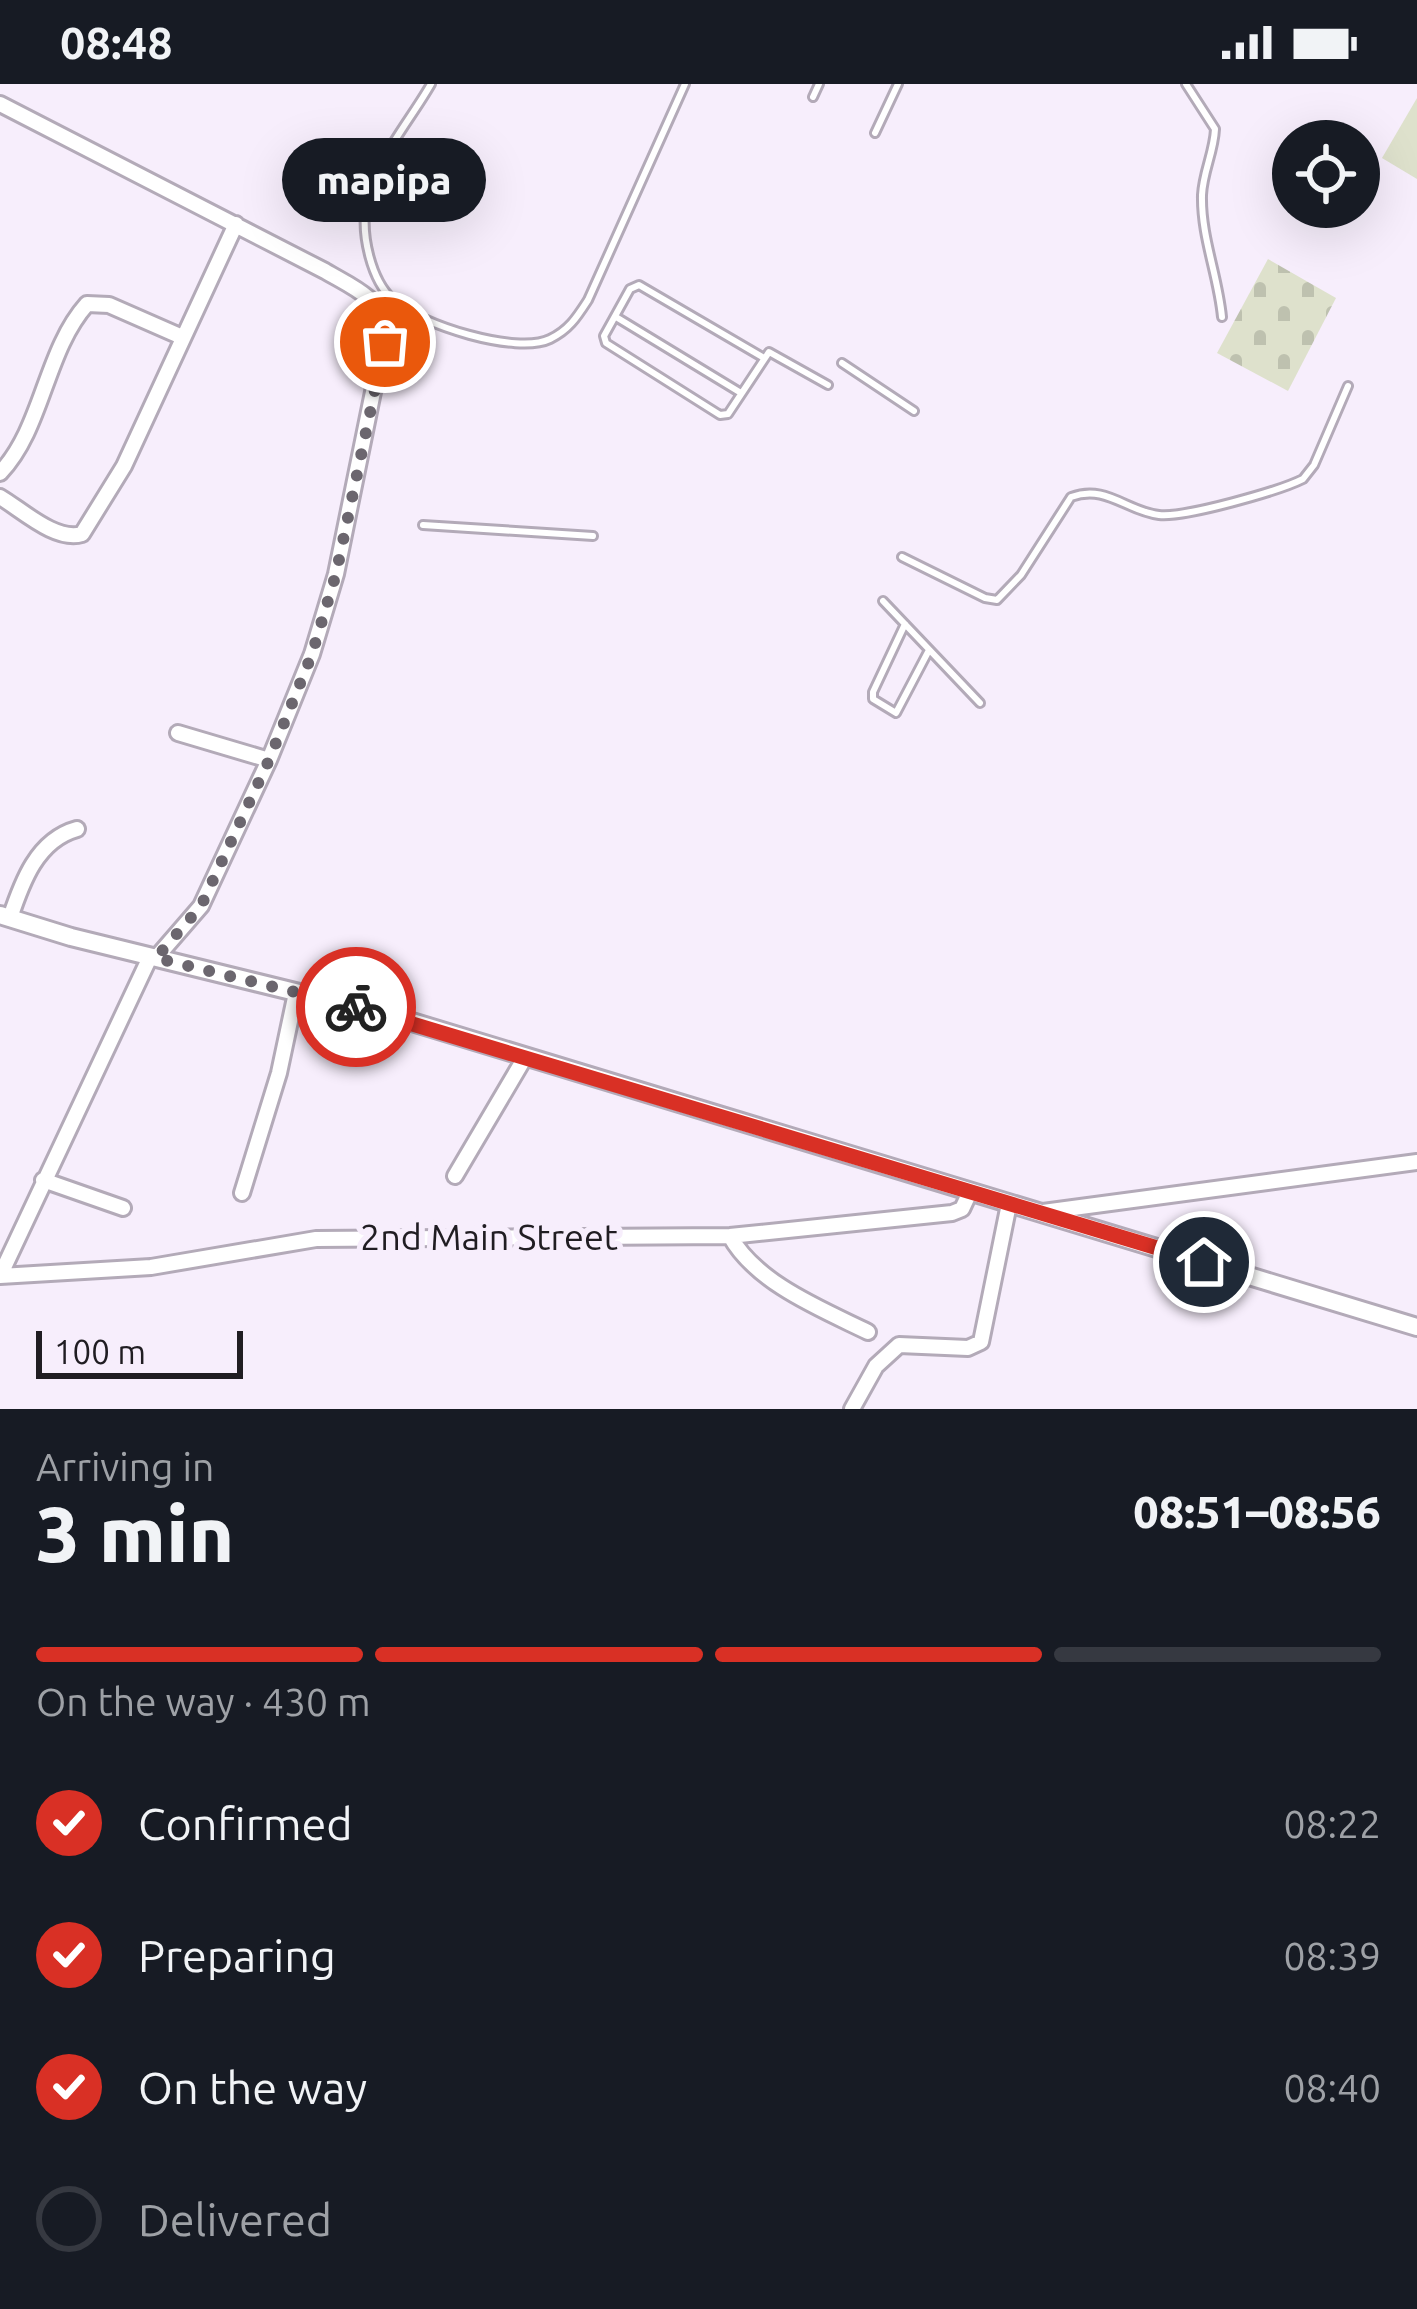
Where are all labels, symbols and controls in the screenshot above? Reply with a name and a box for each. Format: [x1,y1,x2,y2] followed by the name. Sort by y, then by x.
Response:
[60,17,173,68] text: 08:48
[1272,120,1380,228] map controls
[1272,120,1380,228] button: locate
[283,138,487,222] callout: mapipa
[316,158,452,201] text: mapipa
[334,291,436,393] pin
[352,309,418,375] icon: bag
[296,947,416,1067] courier
[323,974,389,1040] icon: bike
[1153,1211,1255,1313] pin
[360,1216,618,1257] street label: 2nd Main Street
[1171,1229,1237,1295] icon: home
[36,1325,243,1378] scale bar
[54,1333,146,1370] text: 100 m
[36,1445,214,1488] text: Arriving in
[1133,1486,1381,1537] text: 08:51–08:56
[36,1489,234,1577] text: 3 min
[36,1680,371,1723] text: On the way · 430 m
[36,1790,102,1856] icon: check
[138,1798,353,1849] text: Confirmed
[1283,1802,1381,1845] text: 08:22
[36,1922,102,1988] icon: check
[138,1930,336,1981] text: Preparing
[1283,1934,1381,1977] text: 08:39
[36,2054,102,2120] icon: check
[138,2062,367,2113] text: On the way
[1283,2066,1381,2109] text: 08:40
[138,2194,332,2245] text: Delivered

